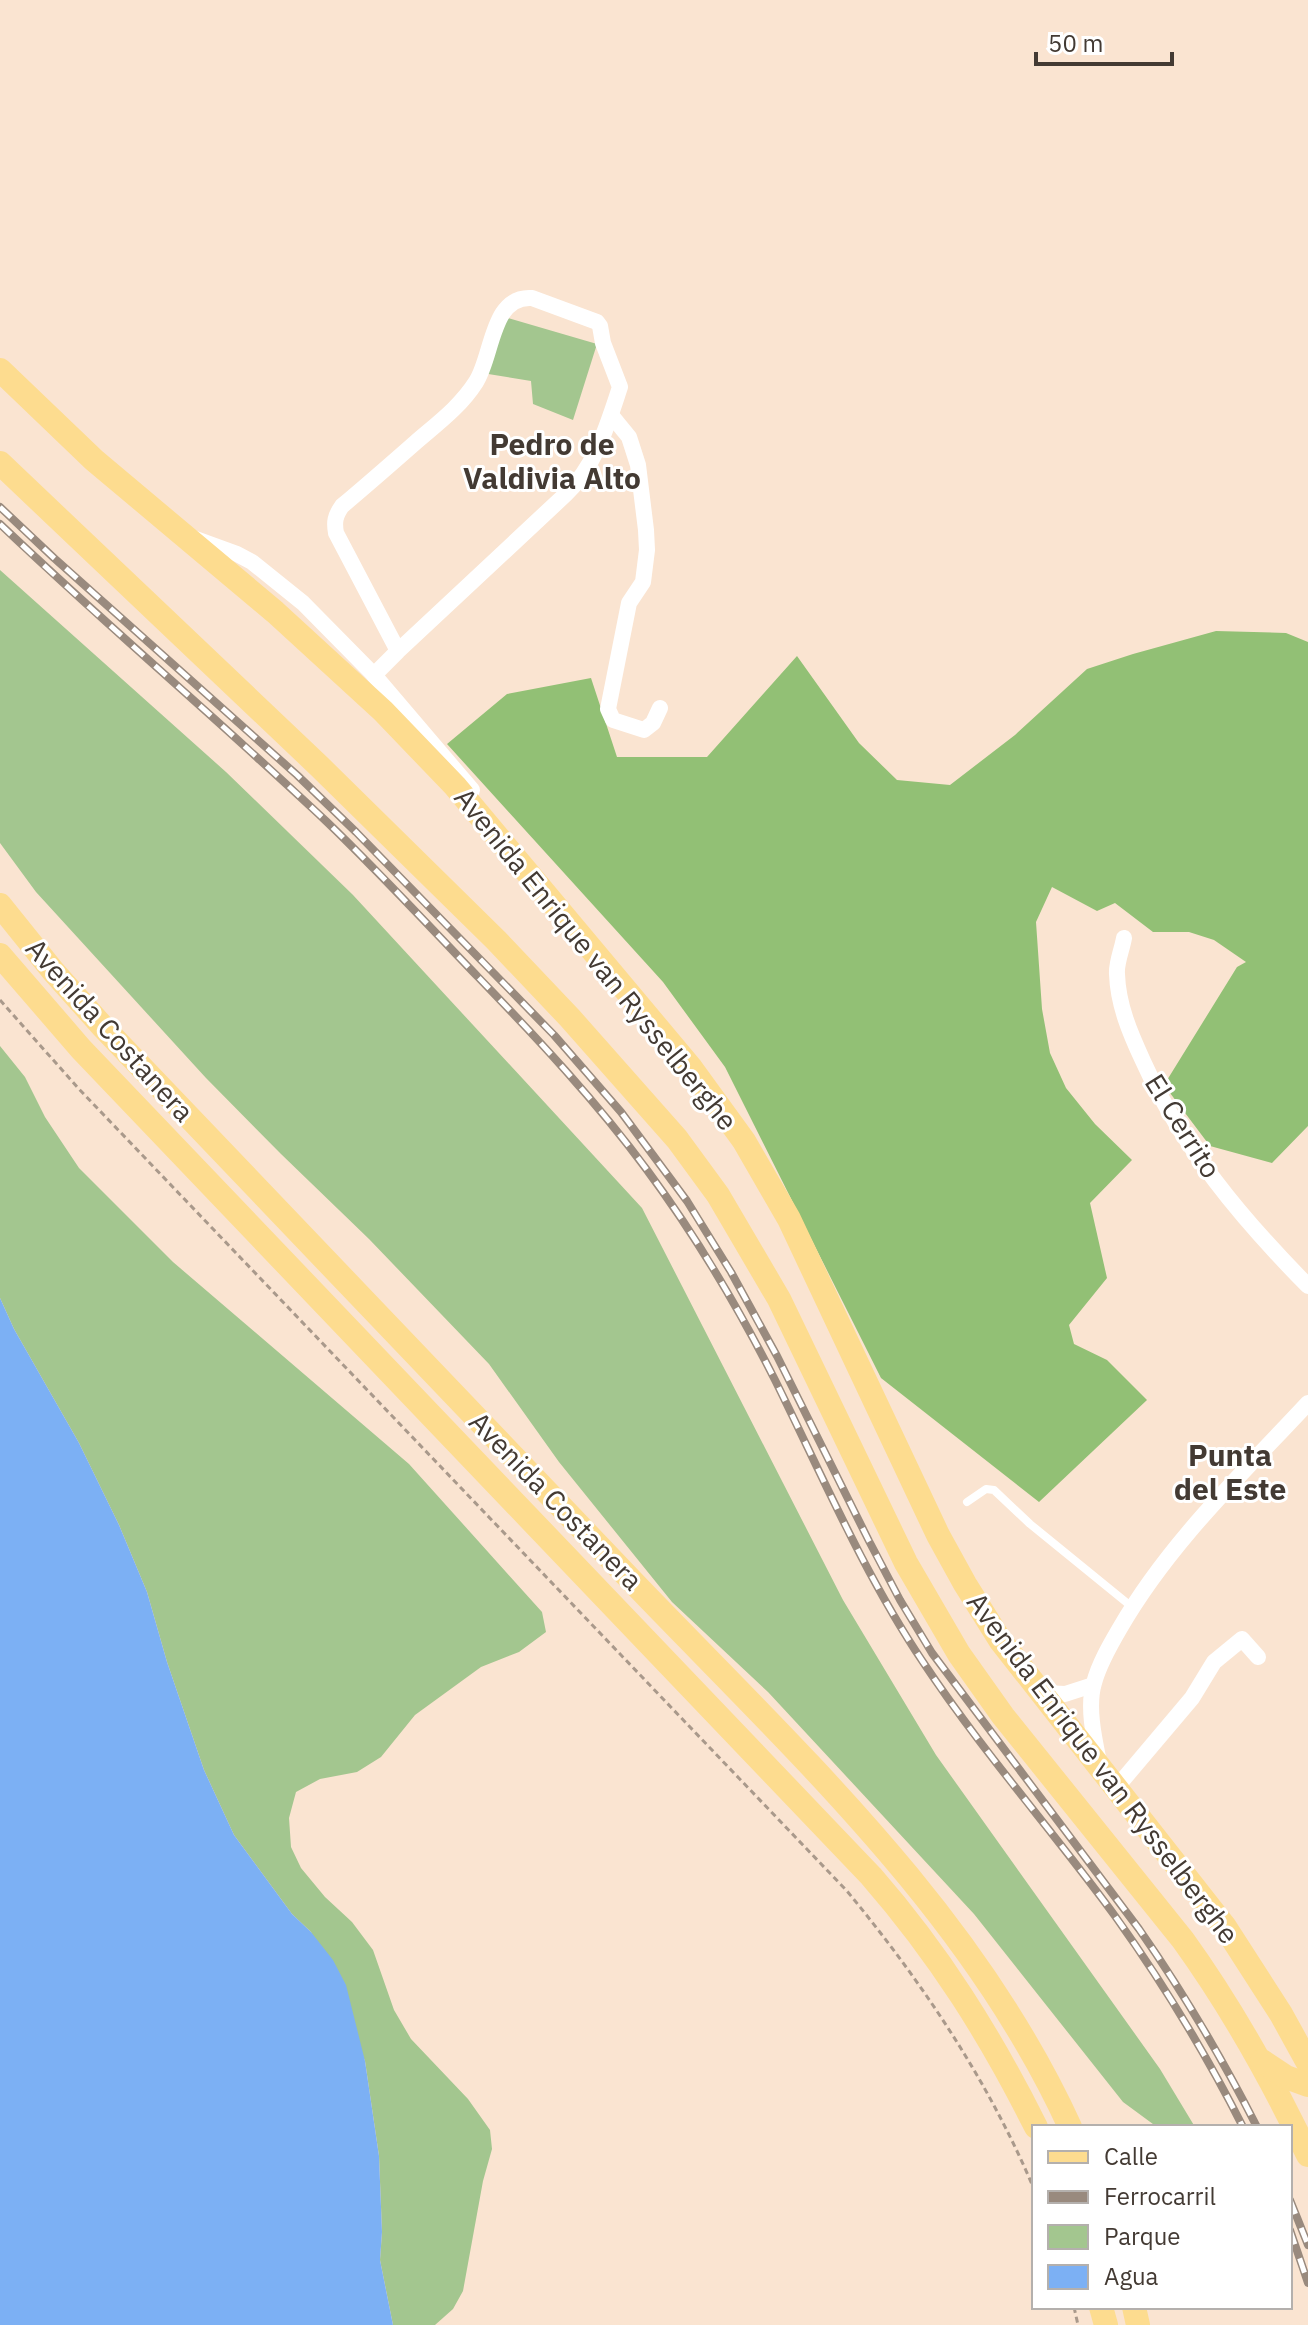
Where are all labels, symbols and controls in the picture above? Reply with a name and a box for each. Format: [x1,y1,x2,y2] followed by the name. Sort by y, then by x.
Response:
[1036,16,1172,66] scale bar
[1048,27,1103,59] text: 50 m
[463,424,641,497] district label: Pedro de Valdivia Alto
[446,780,746,1138] street label: Avenida Enrique van Rysselberghe
[18,930,203,1129] street label: Avenida Costanera
[1137,1067,1230,1185] street label: El Cerrito
[462,1403,651,1598] street label: Avenida Costanera
[1174,1435,1286,1508] district label: Punta del Este
[959,1585,1248,1951] street label: Avenida Enrique van Rysselberghe
[1032,2125,1292,2309] legend
[1104,2140,1158,2172] text: Calle
[1104,2180,1216,2212] text: Ferrocarril
[1104,2220,1181,2252] text: Parque
[1104,2260,1159,2292] text: Agua

